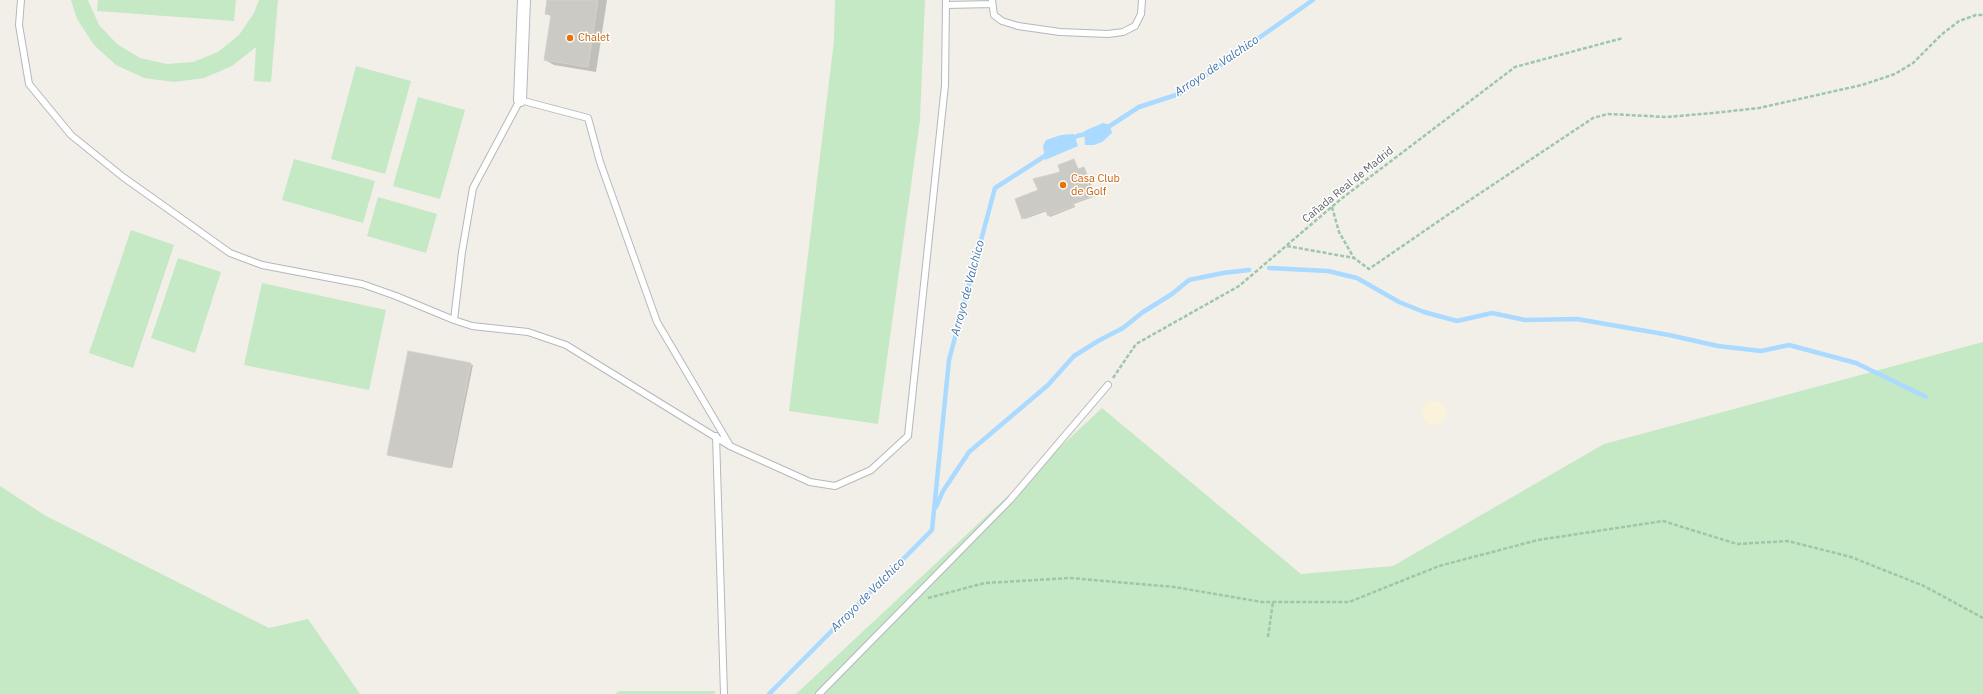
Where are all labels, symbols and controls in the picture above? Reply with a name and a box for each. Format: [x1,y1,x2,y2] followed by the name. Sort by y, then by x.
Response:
[578,31,610,45] place label: Chalet
[1172,32,1262,100] water label: Arroyo de Valchico
[565,33,575,43] marker: Chalet
[1300,144,1396,226] street label: Cañada Real de Madrid
[1071,172,1120,198] place label: Casa Club de Golf
[1058,180,1068,190] marker: Casa Club de Golf
[948,238,988,338] water label: Arroyo de Valchico
[828,555,908,635] water label: Arroyo de Valchico

